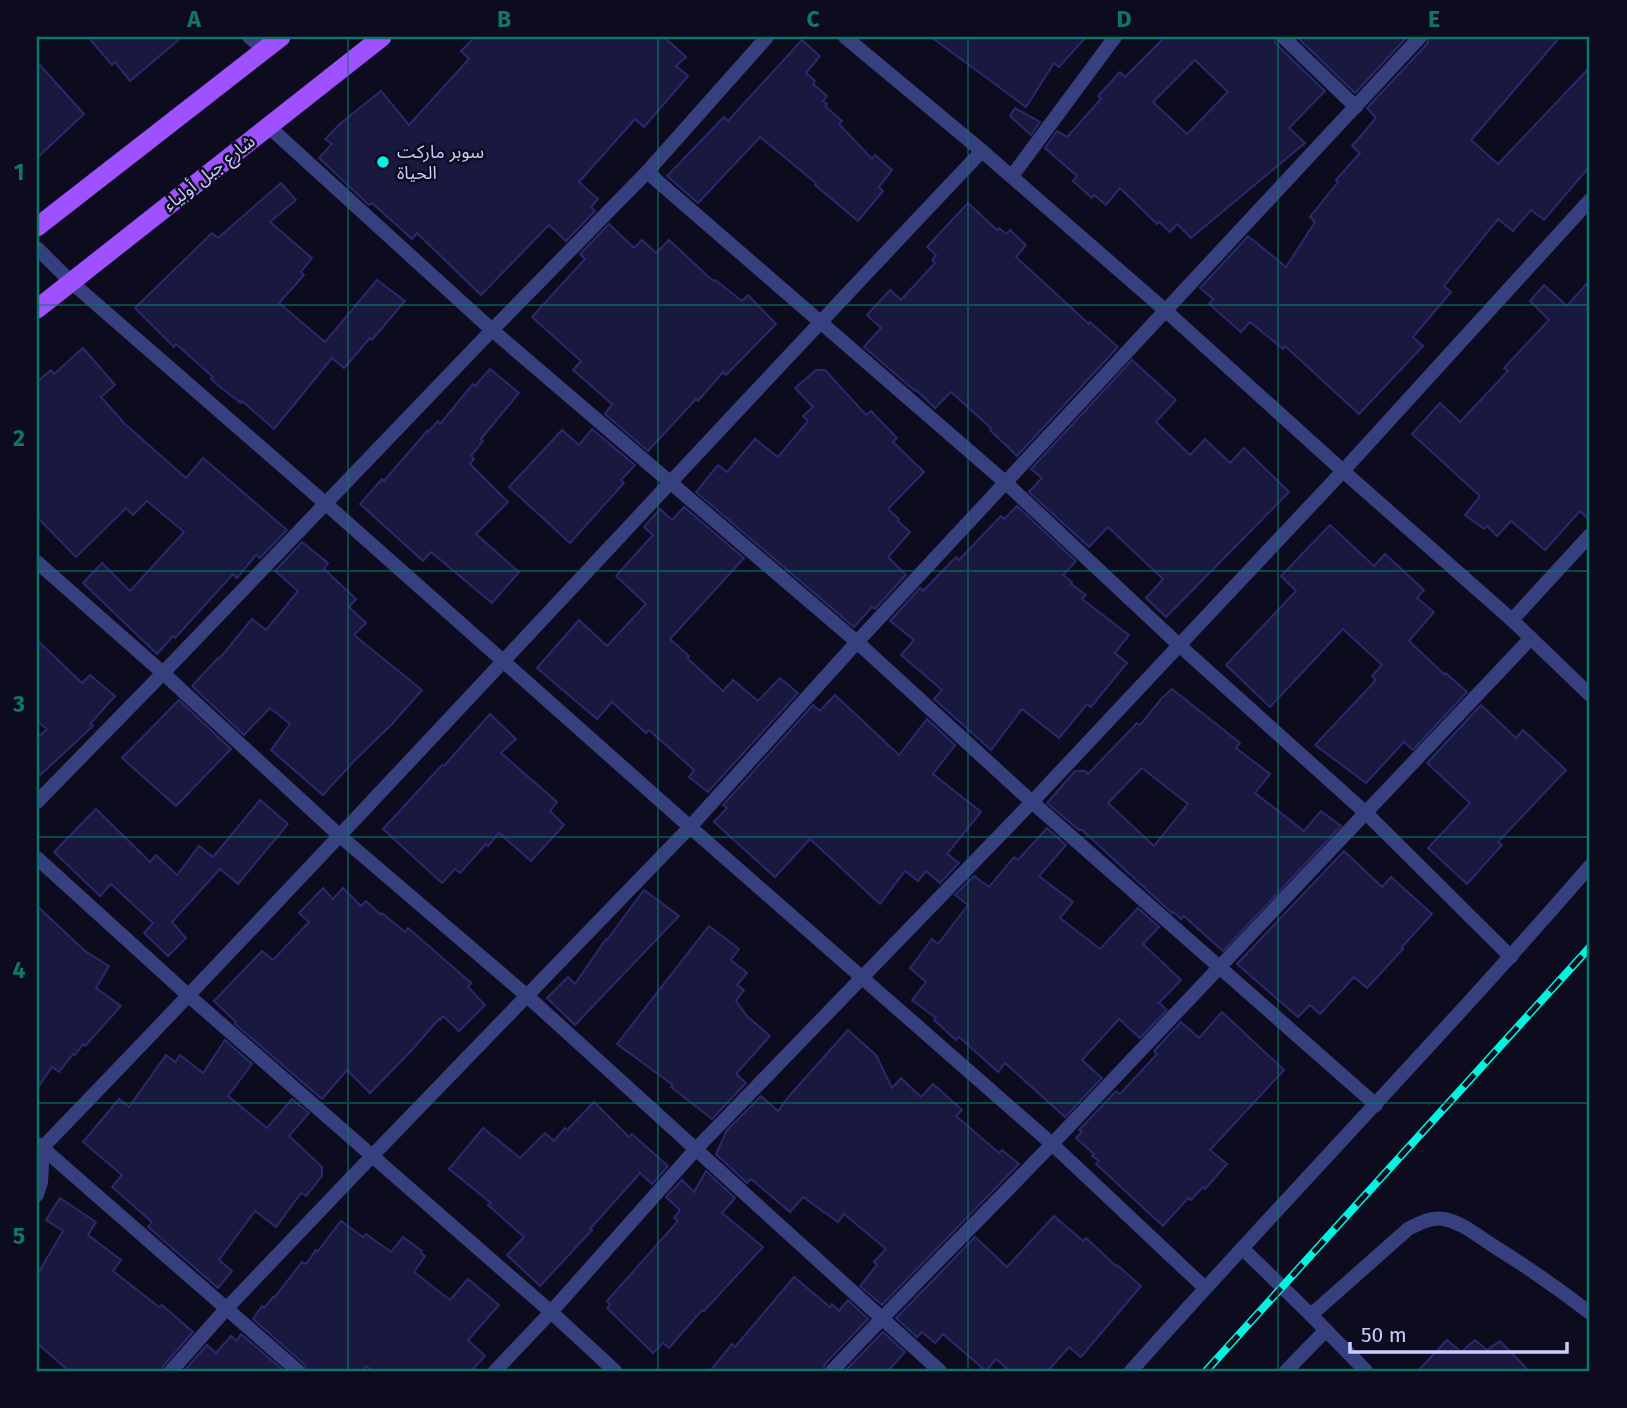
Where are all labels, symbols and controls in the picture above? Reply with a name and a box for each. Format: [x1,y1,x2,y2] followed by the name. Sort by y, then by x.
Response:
[186,5,201,33] text: A
[497,5,511,33] text: B
[806,5,820,33] text: C
[1117,5,1132,33] text: D
[1428,5,1440,33] text: E
[158,130,261,218] street label: شارع جبل أولياء
[397,141,484,184] place label: سوبر ماركت الحياة
[375,154,391,170] marker: سوبر ماركت الحياة
[14,158,24,186] text: 1
[13,424,25,452] text: 2
[12,690,25,718] text: 3
[13,956,26,984] text: 4
[13,1222,25,1250] text: 5
[1350,1310,1568,1354] scale bar
[1361,1322,1407,1348] text: 50 m

